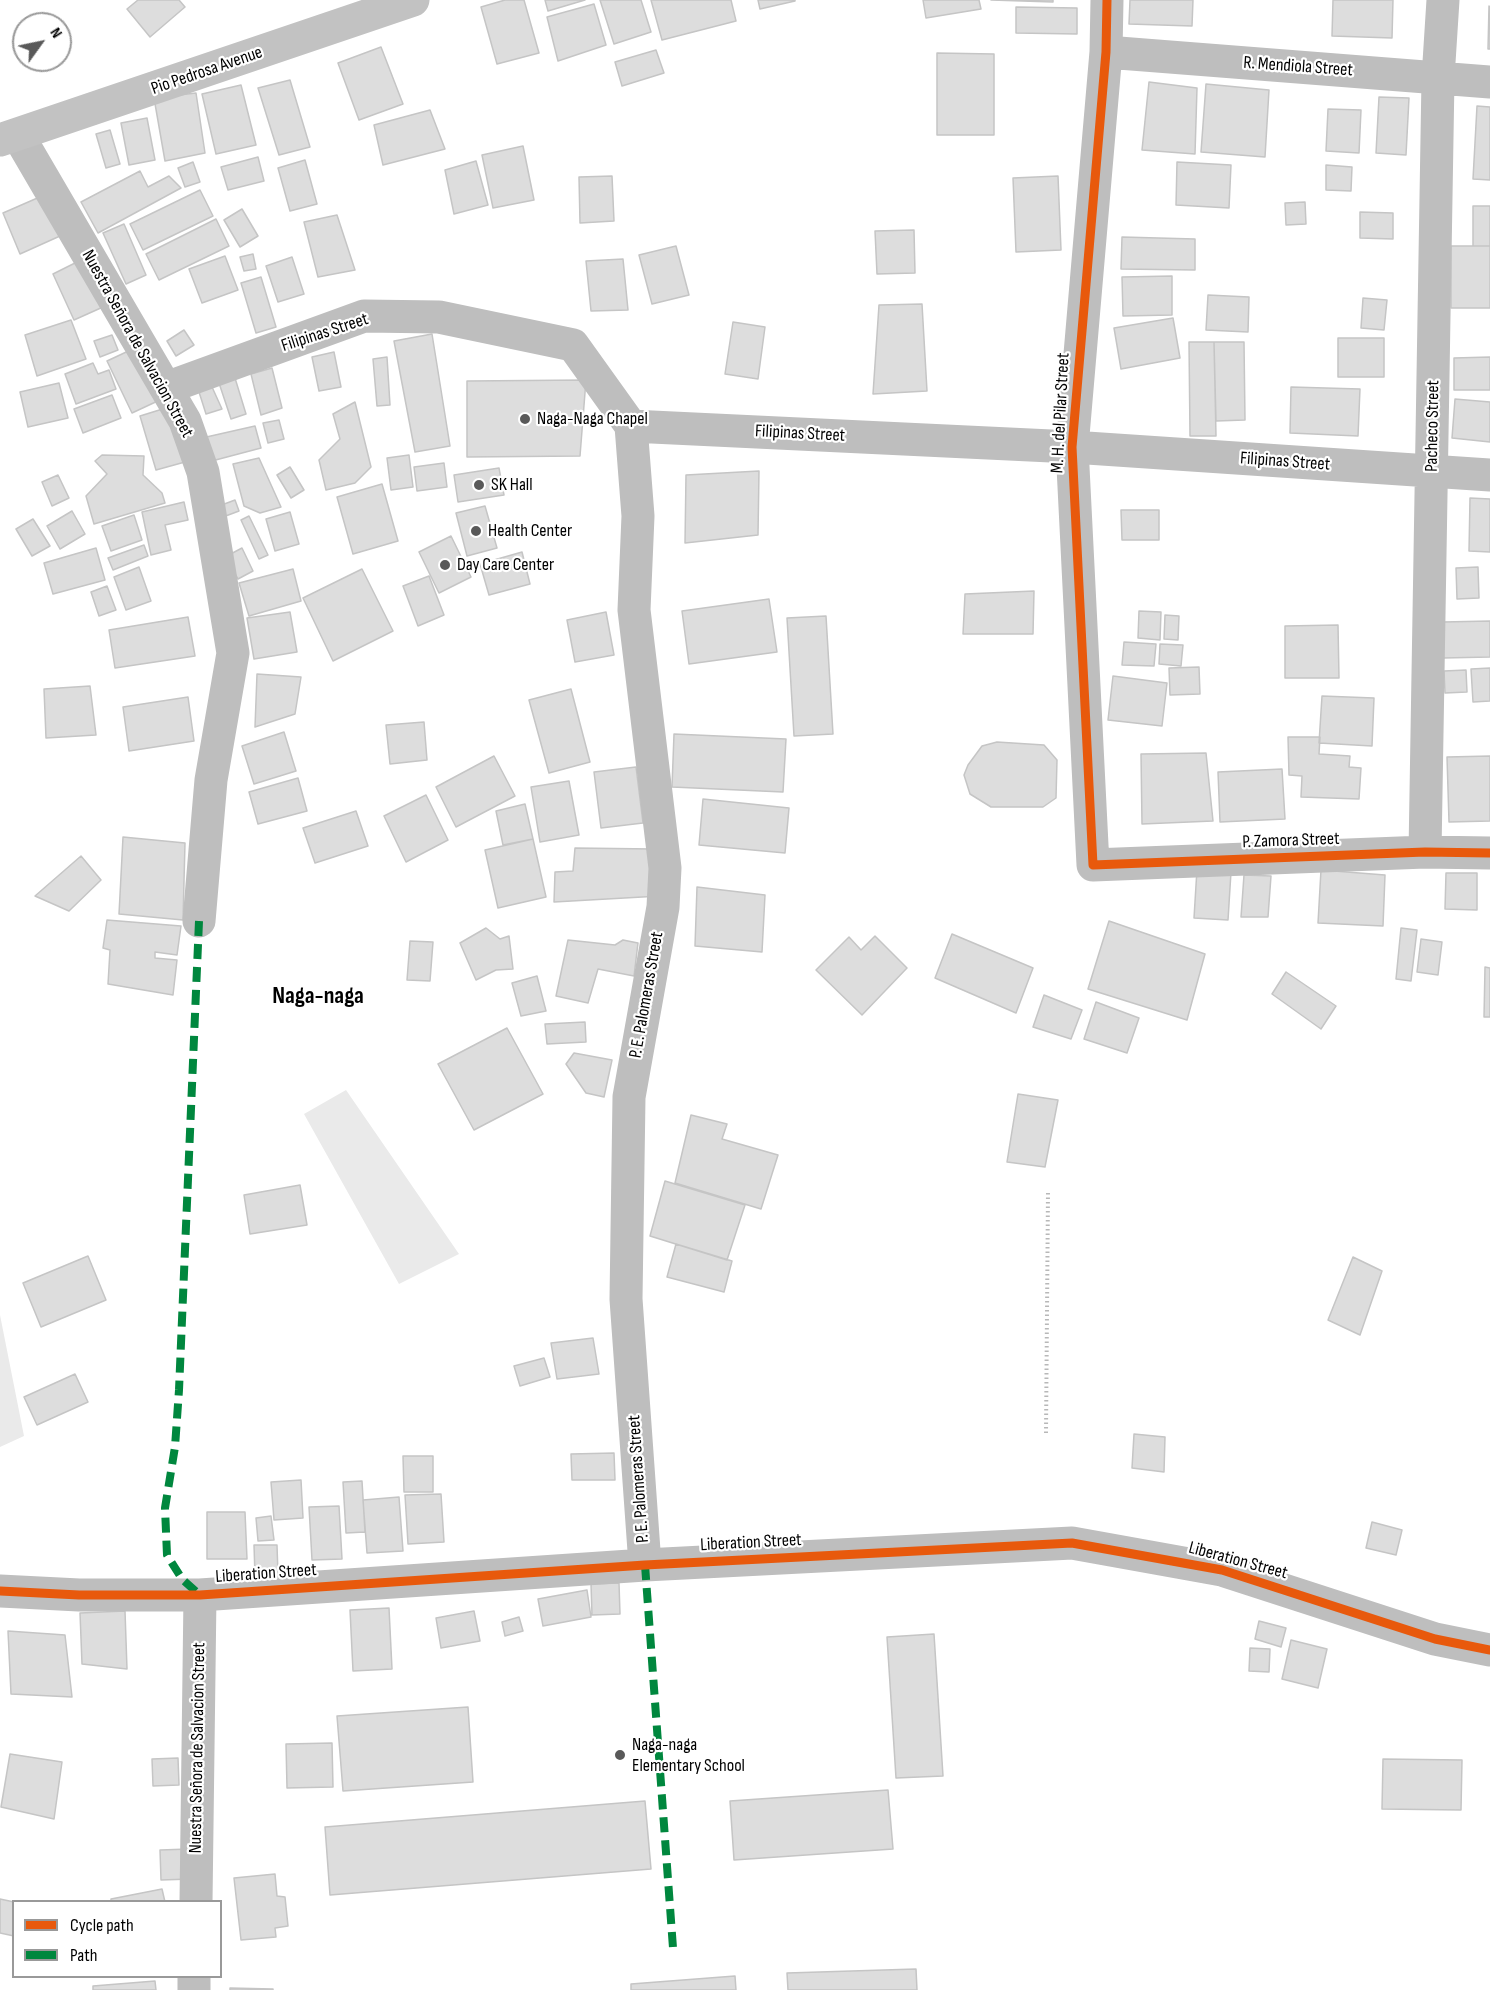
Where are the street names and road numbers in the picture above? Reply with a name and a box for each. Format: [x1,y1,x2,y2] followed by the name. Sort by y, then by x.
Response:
[149,42,265,100] street label: Pio Pedrosa Avenue
[1243,52,1353,82] street label: R. Mendiola Street
[76,246,198,442] street label: Nuestra Señora de Salvacion Street
[279,309,371,357] street label: Filipinas Street
[1047,352,1075,474] street label: M. H. del Pilar Street
[1421,380,1445,472] street label: Pacheco Street
[754,421,846,447] street label: Filipinas Street
[1239,448,1331,476] street label: Filipinas Street
[1242,829,1340,853] street label: P. Zamora Street
[625,930,669,1060] street label: P. E. Palomeras Street
[624,1414,654,1544] street label: P. E. Palomeras Street
[700,1530,802,1556] street label: Liberation Street
[1186,1537,1290,1585] street label: Liberation Street
[215,1560,317,1588] street label: Liberation Street
[185,1642,211,1854] street label: Nuestra Señora de Salvacion Street

